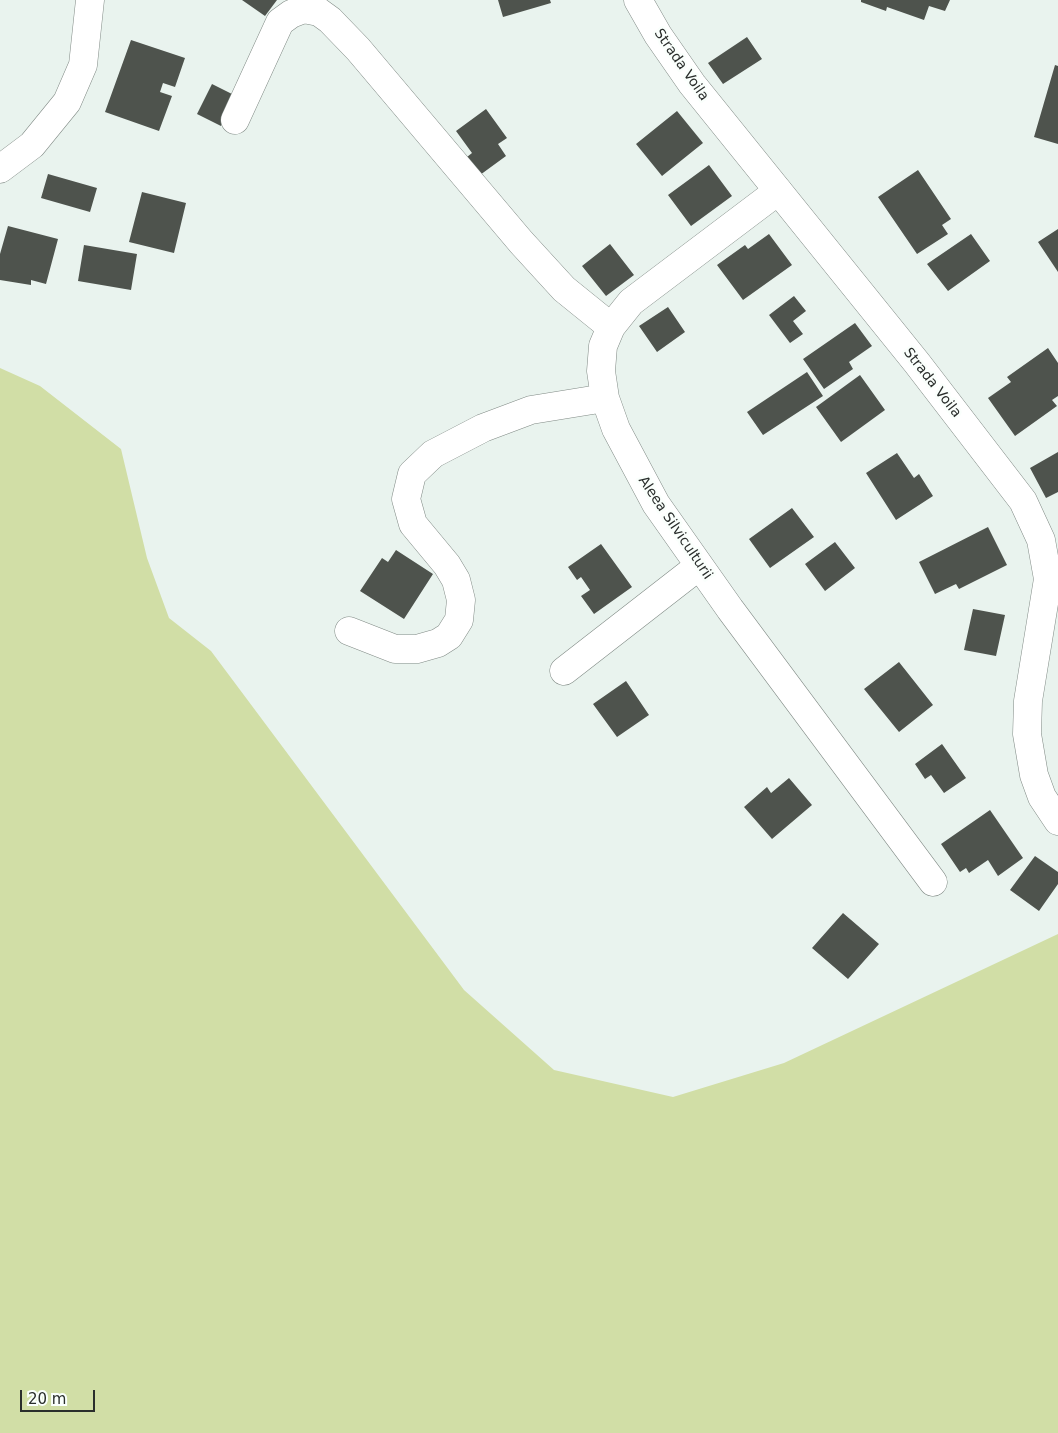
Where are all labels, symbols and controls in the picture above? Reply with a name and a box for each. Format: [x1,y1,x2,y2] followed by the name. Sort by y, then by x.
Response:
[650,26,712,104] street label: Strada Voila
[900,345,964,421] street label: Strada Voila
[634,473,716,583] street label: Aleea Silviculturii
[22,1380,98,1412] scale bar
[28,1390,66,1408] text: 20 m

